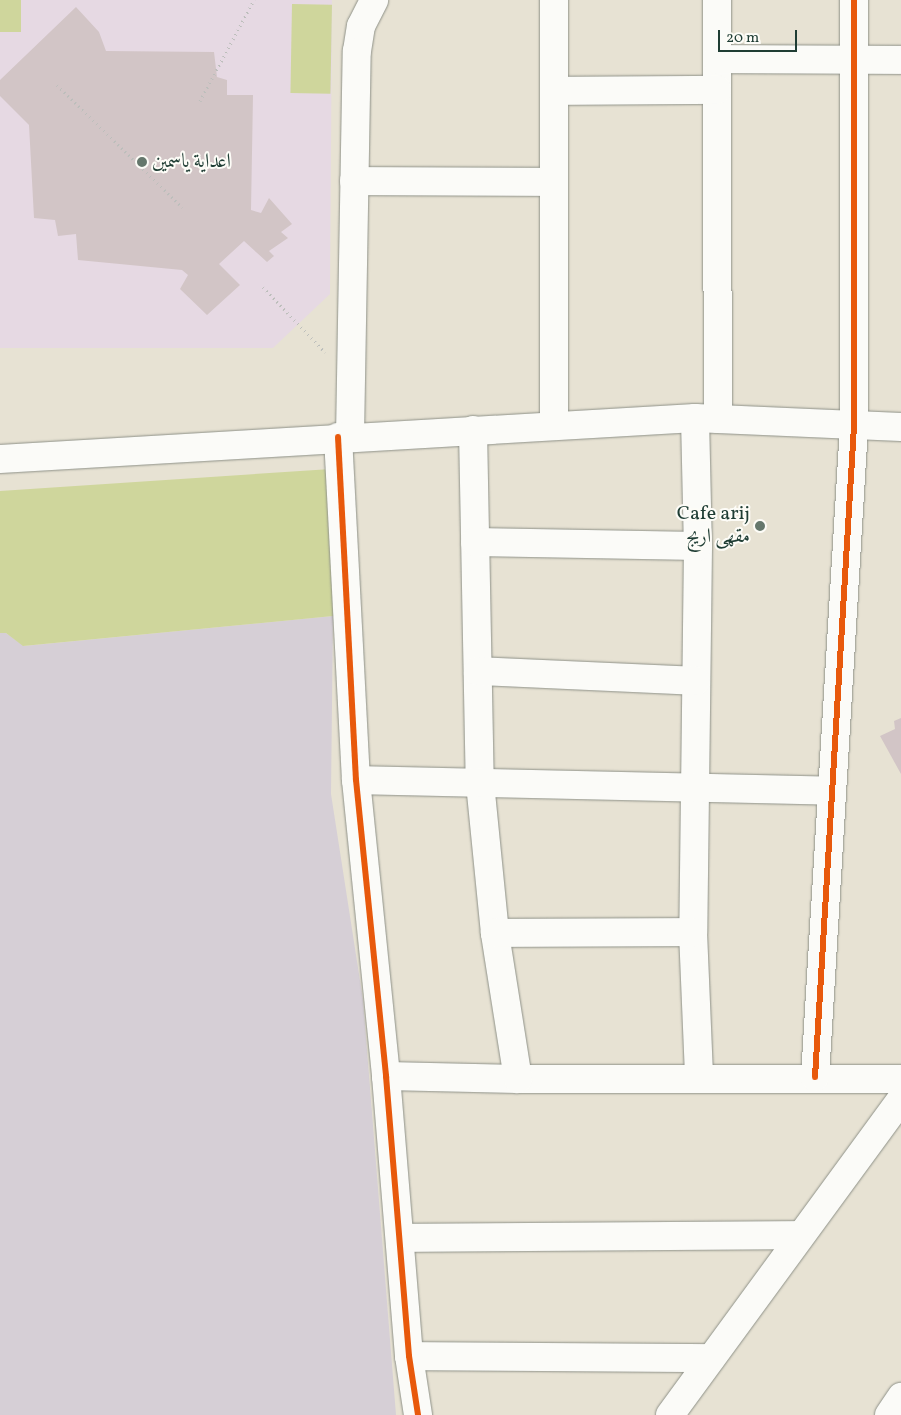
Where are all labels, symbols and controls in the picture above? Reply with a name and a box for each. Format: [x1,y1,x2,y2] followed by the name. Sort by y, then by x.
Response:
[721,20,800,52] scale bar
[726,28,759,49] text: 20 m
[152,150,231,174] place label: اعداية ياسمين
[136,156,148,168] marker: اعداية ياسمين
[677,502,750,549] place label: Cafe arij مقهى اريج
[754,520,766,532] marker: Cafe arij مقهى اريج

